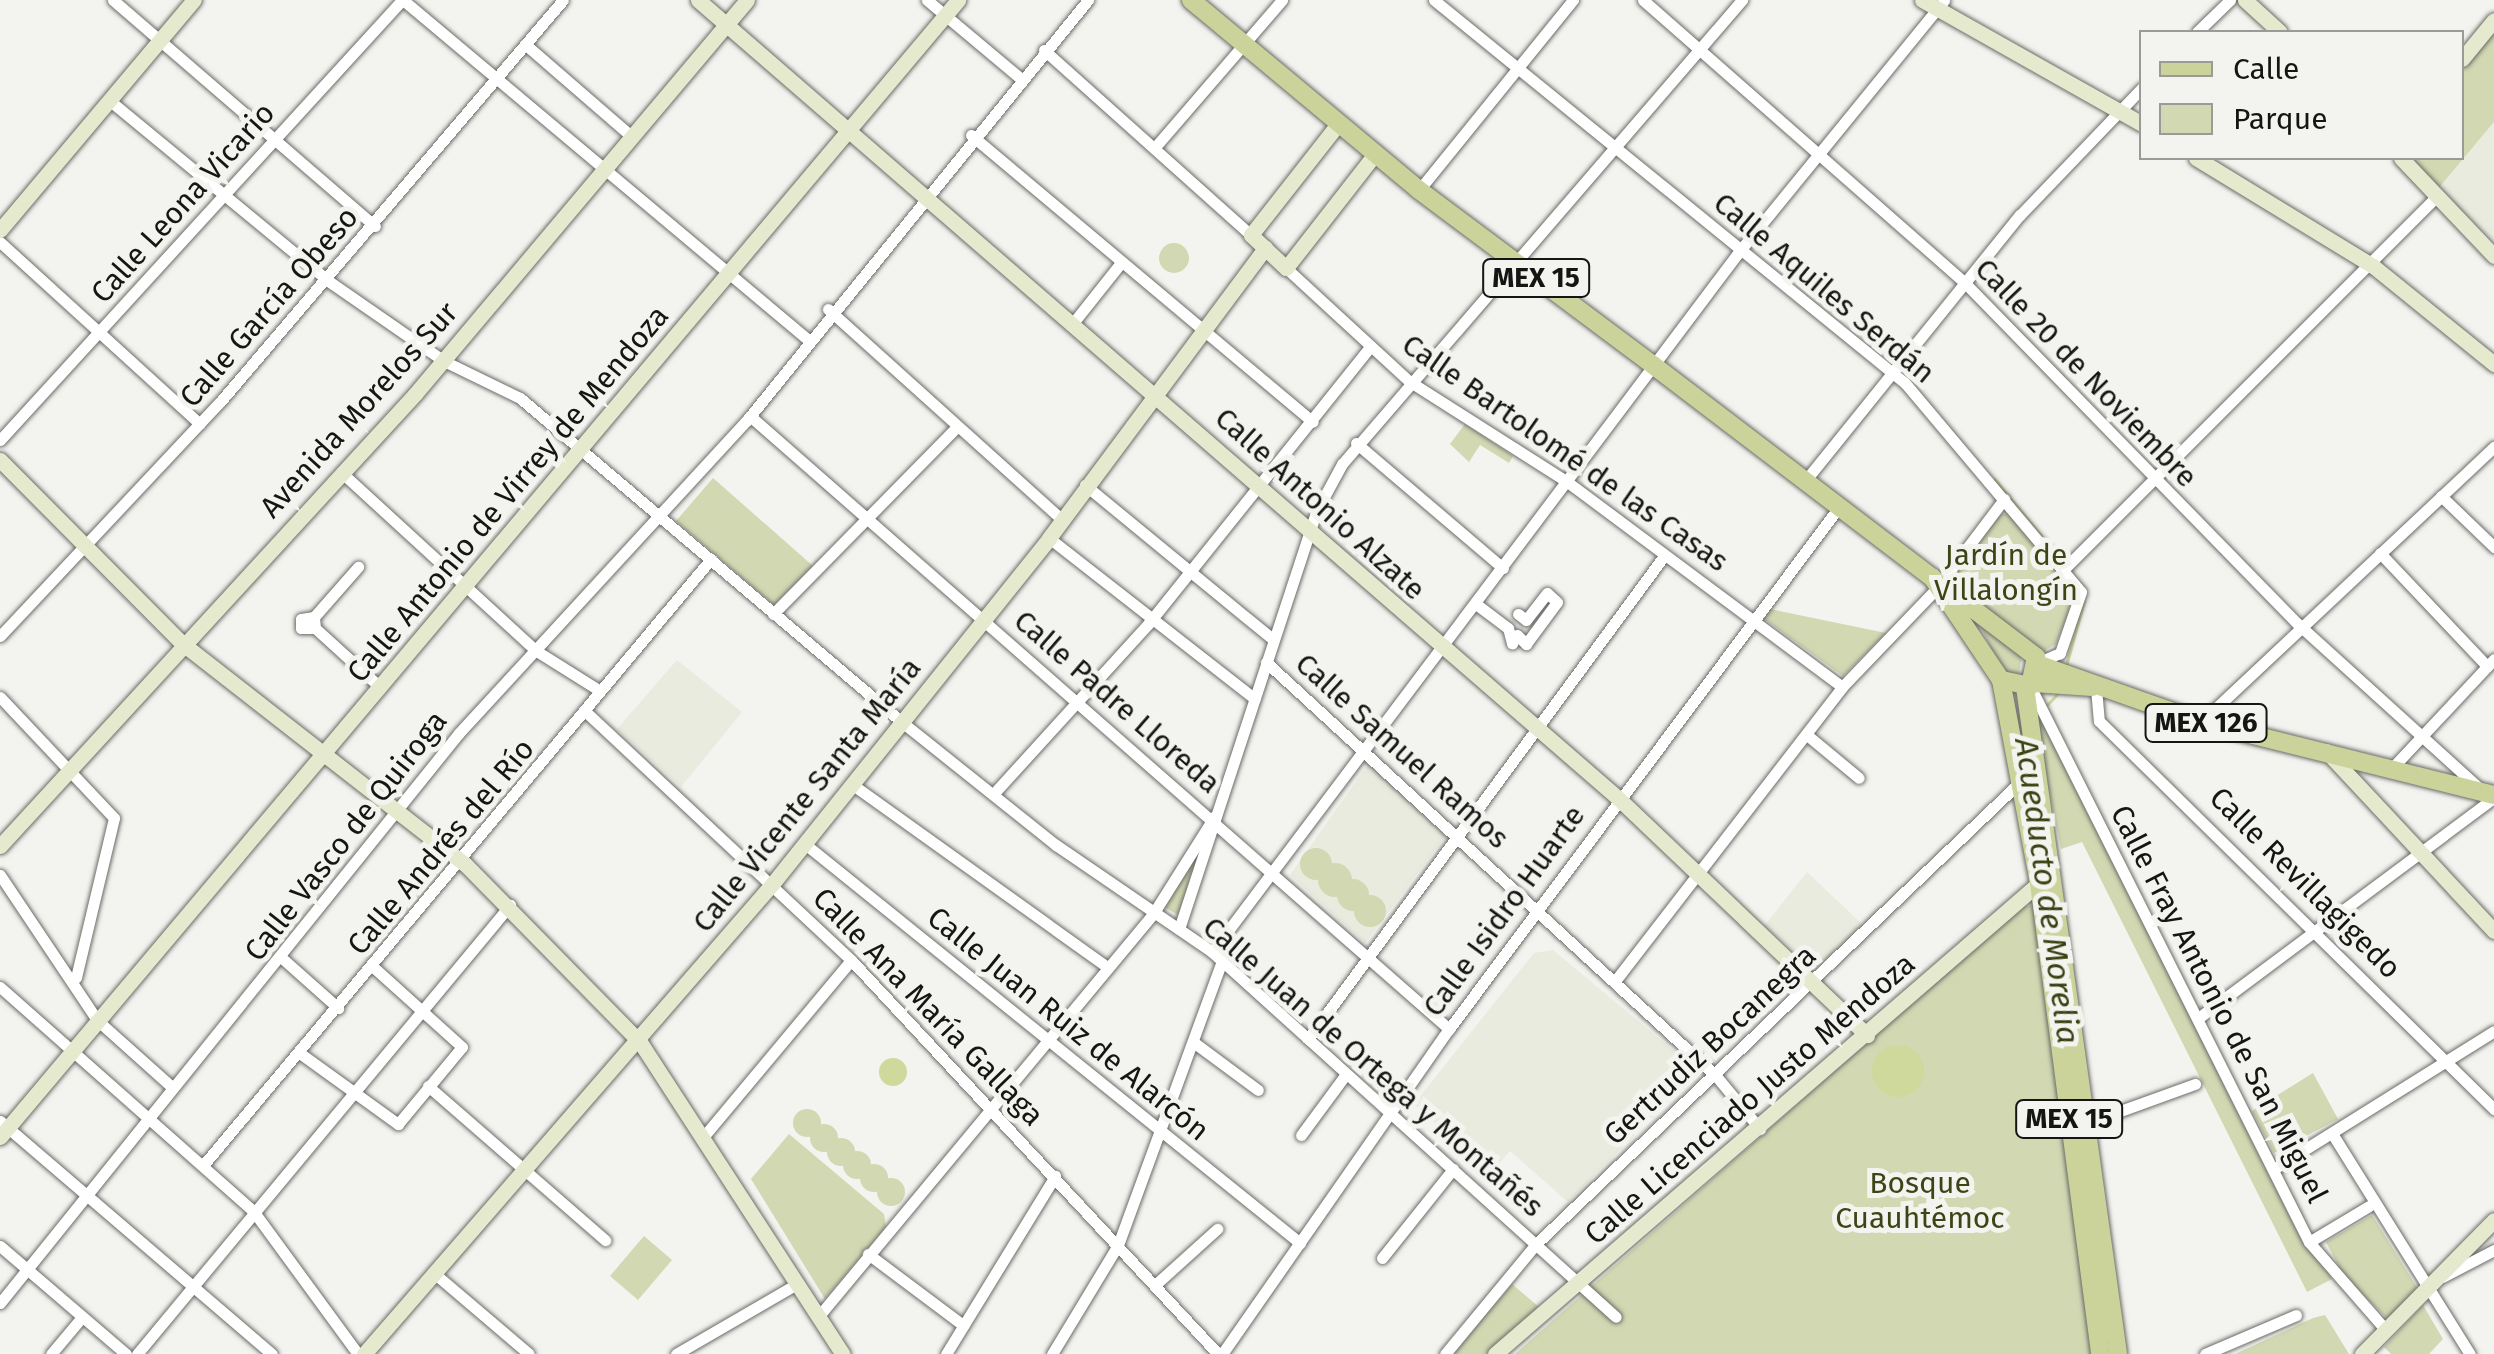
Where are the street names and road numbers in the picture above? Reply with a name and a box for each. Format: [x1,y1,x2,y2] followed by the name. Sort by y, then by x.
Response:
[84,95,282,311] street label: Calle Leona Vicario
[1706,185,1942,391] street label: Calle Aquiles Serdán
[172,199,366,415] street label: Calle García Obeso
[1967,251,2205,495] street label: Calle 20 de Noviembre
[1481,255,1591,301] road number: MEX 15
[253,295,465,525] street label: Avenida Morelos Sur
[340,298,676,690] street label: Calle Antonio de Virrey de Mendoza
[1395,327,1735,579] street label: Calle Bartolomé de las Casas
[1207,400,1433,608] street label: Calle Antonio Alzate
[1007,603,1227,801] street label: Calle Padre Lloreda
[1288,646,1516,856] street label: Calle Samuel Ramos
[685,650,929,940] street label: Calle Vicente Santa María
[2144,700,2268,746] road number: MEX 126
[237,704,455,968] street label: Calle Vasco de Quiroga
[340,732,542,962] street label: Calle Andrés del Río
[2202,780,2408,986] street label: Calle Revillagigedo
[1415,798,1593,1024] street label: Calle Isidro Huarte
[2103,799,2335,1209] street label: Calle Fray Antonio de San Miguel
[805,880,1051,1134] street label: Calle Ana María Gallaga
[920,899,1216,1149] street label: Calle Juan Ruiz de Alarcón
[1195,909,1551,1225] street label: Calle Juan de Ortega y Montañés
[1597,937,1823,1153] street label: Gertrudiz Bocanegra
[1578,946,1922,1252] street label: Calle Licenciado Justo Mendoza
[2014,1096,2124,1142] road number: MEX 15

